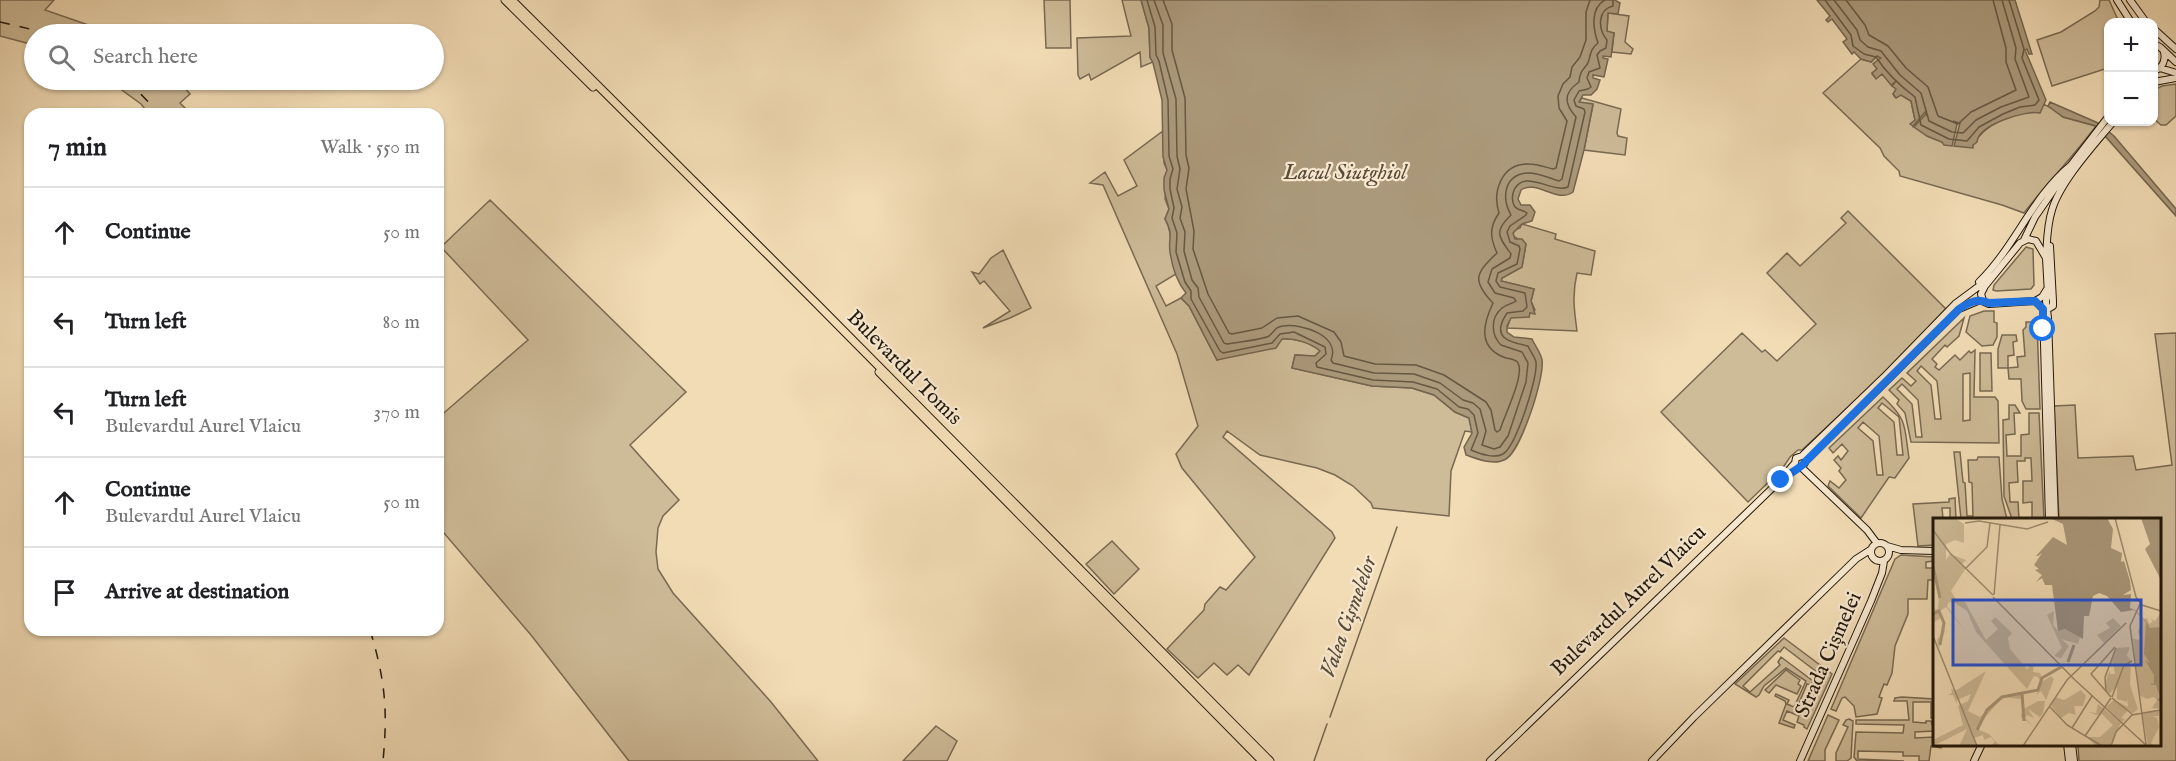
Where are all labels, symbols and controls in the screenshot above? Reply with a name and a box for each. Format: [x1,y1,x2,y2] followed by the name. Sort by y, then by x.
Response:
[2104,18,2158,126] map controls
[2104,18,2158,72] button: +
[24,24,444,90] search box
[45,41,78,74] icon: search
[93,43,198,71] text: Search here
[2104,72,2158,126] button: −
[48,131,107,164] text: 7 min
[320,135,420,160] text: Walk · 550 m
[1283,159,1408,187] water label: Lacul Siutghiol
[48,216,81,249] icon: ahead
[105,218,191,246] text: Continue
[383,220,420,245] text: 50 m
[841,305,967,431] street label: Bulevardul Tomis
[48,306,81,339] icon: left
[105,308,187,336] text: Turn left
[383,310,420,335] text: 80 m
[2029,315,2055,341] route start
[105,386,187,414] text: Turn left
[48,396,81,429] icon: left
[374,400,420,425] text: 370 m
[105,414,301,439] text: Bulevardul Aurel Vlaicu
[1767,466,1793,492] route end
[105,476,191,504] text: Continue
[48,486,81,519] icon: ahead
[383,490,420,515] text: 50 m
[105,504,301,529] text: Bulevardul Aurel Vlaicu
[1933,518,2161,746] inset map
[1546,520,1713,682] street label: Bulevardul Aurel Vlaicu
[1314,551,1384,682] water label: Valea Cișmelelor
[48,576,81,609] icon: arrive
[105,578,289,606] text: Arrive at destination
[1789,588,1869,722] street label: Strada Cișmelei

